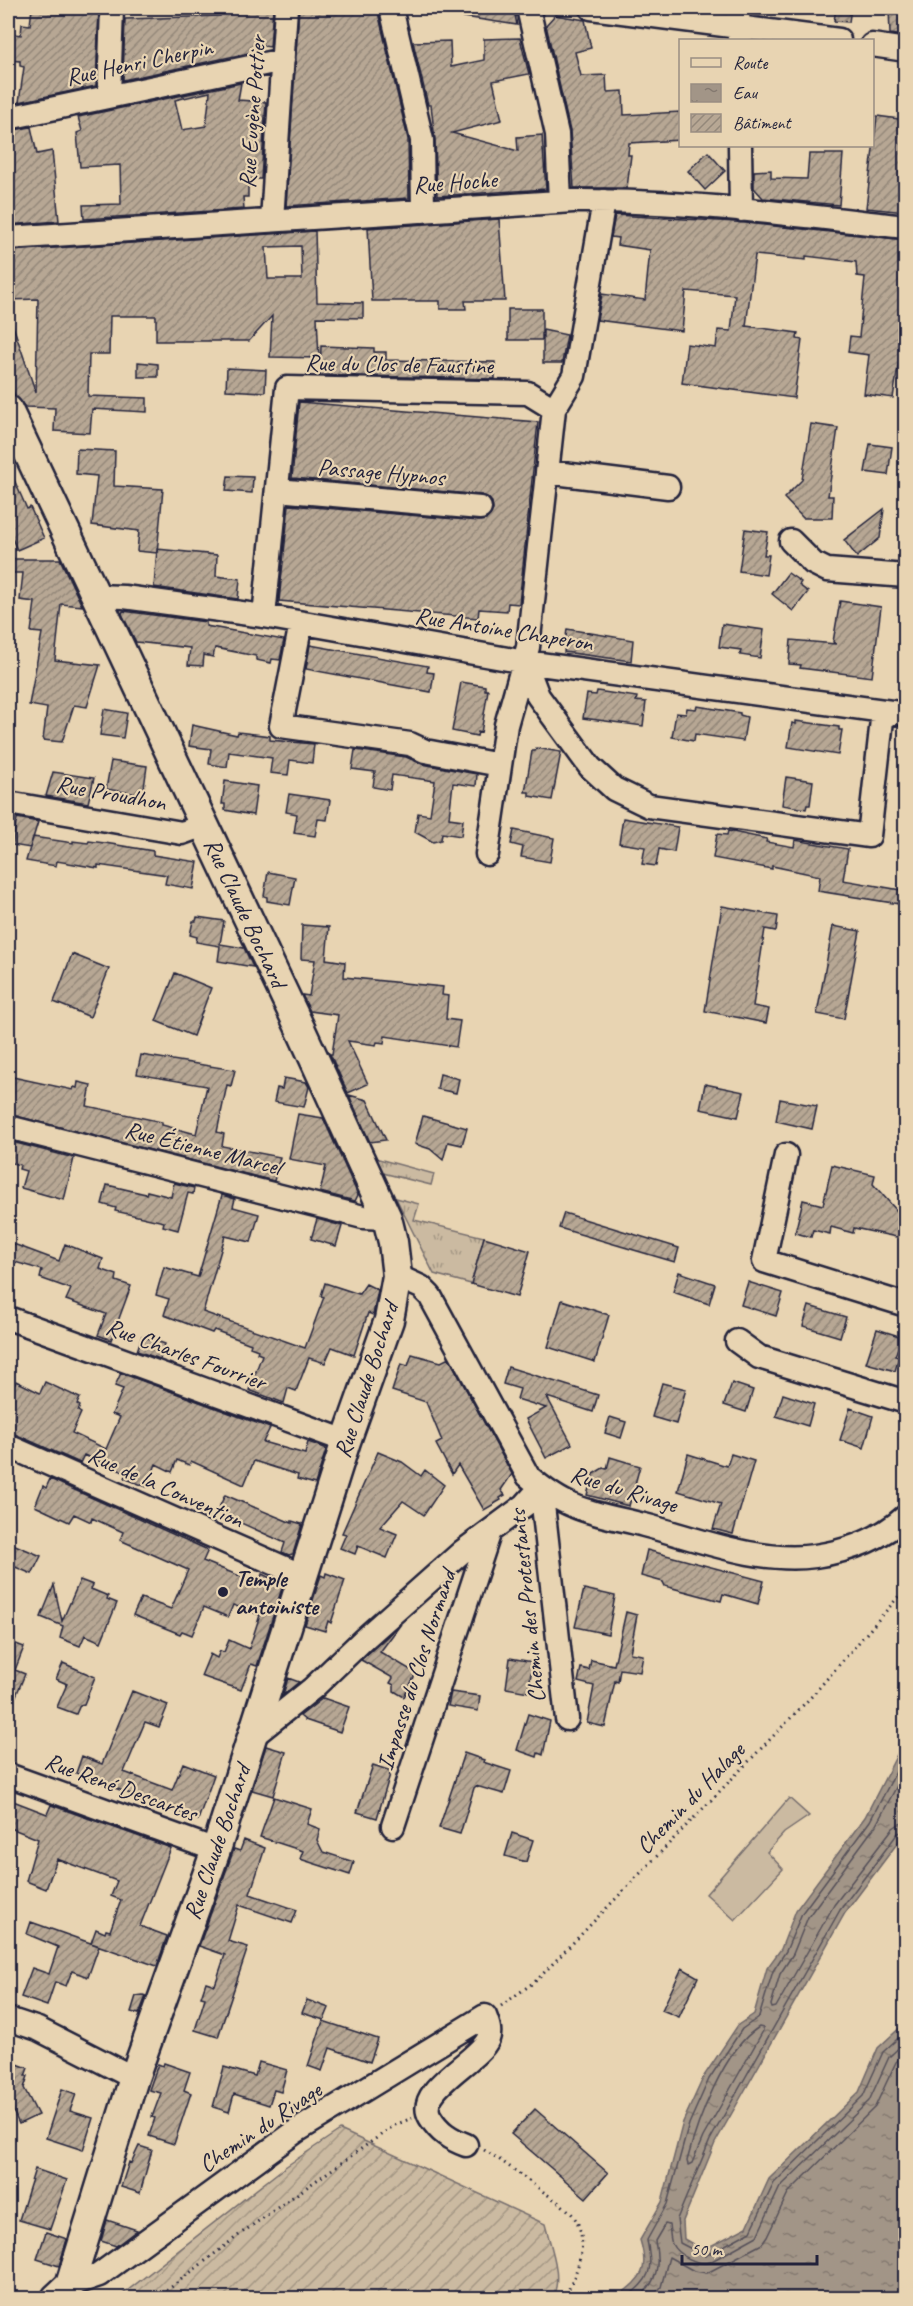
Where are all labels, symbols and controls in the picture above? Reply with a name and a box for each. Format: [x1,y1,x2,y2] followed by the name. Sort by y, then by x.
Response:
[63,32,216,92] street label: Rue Henri Cherpin
[232,32,272,189] street label: Rue Eugène Pottier
[679,39,874,147] legend
[733,52,768,74] text: Route
[733,82,758,104] text: Eau
[733,112,793,134] text: Bâtiment
[412,164,500,200] street label: Rue Hoche
[305,347,495,381] street label: Rue du Clos de Faustine
[316,452,448,493] street label: Passage Hypnos
[413,600,596,658] street label: Rue Antoine Chaperon
[54,769,169,818] street label: Rue Proudhon
[197,833,295,995] street label: Rue Claude Bochard
[122,1114,288,1183] street label: Rue Étienne Marcel
[327,1295,406,1461] street label: Rue Claude Bochard
[102,1311,272,1398] street label: Rue Charles Fourrier
[84,1439,249,1535] street label: Rue de la Convention
[567,1459,683,1520] street label: Rue du Rivage
[502,1506,552,1704] street label: Chemin des Protestants
[235,1563,320,1621] place label: Temple antoiniste
[369,1563,464,1774] street label: Impasse du Clos Normand
[216,1585,230,1599] marker: Temple antoiniste
[629,1734,752,1860] street label: Chemin du Halage
[41,1746,203,1829] street label: Rue René Descartes
[177,1757,259,1923] street label: Rue Claude Bochard
[193,2074,329,2179] street label: Chemin du Rivage
[682,2228,817,2266] scale bar
[691,2238,724,2260] text: 50 m

